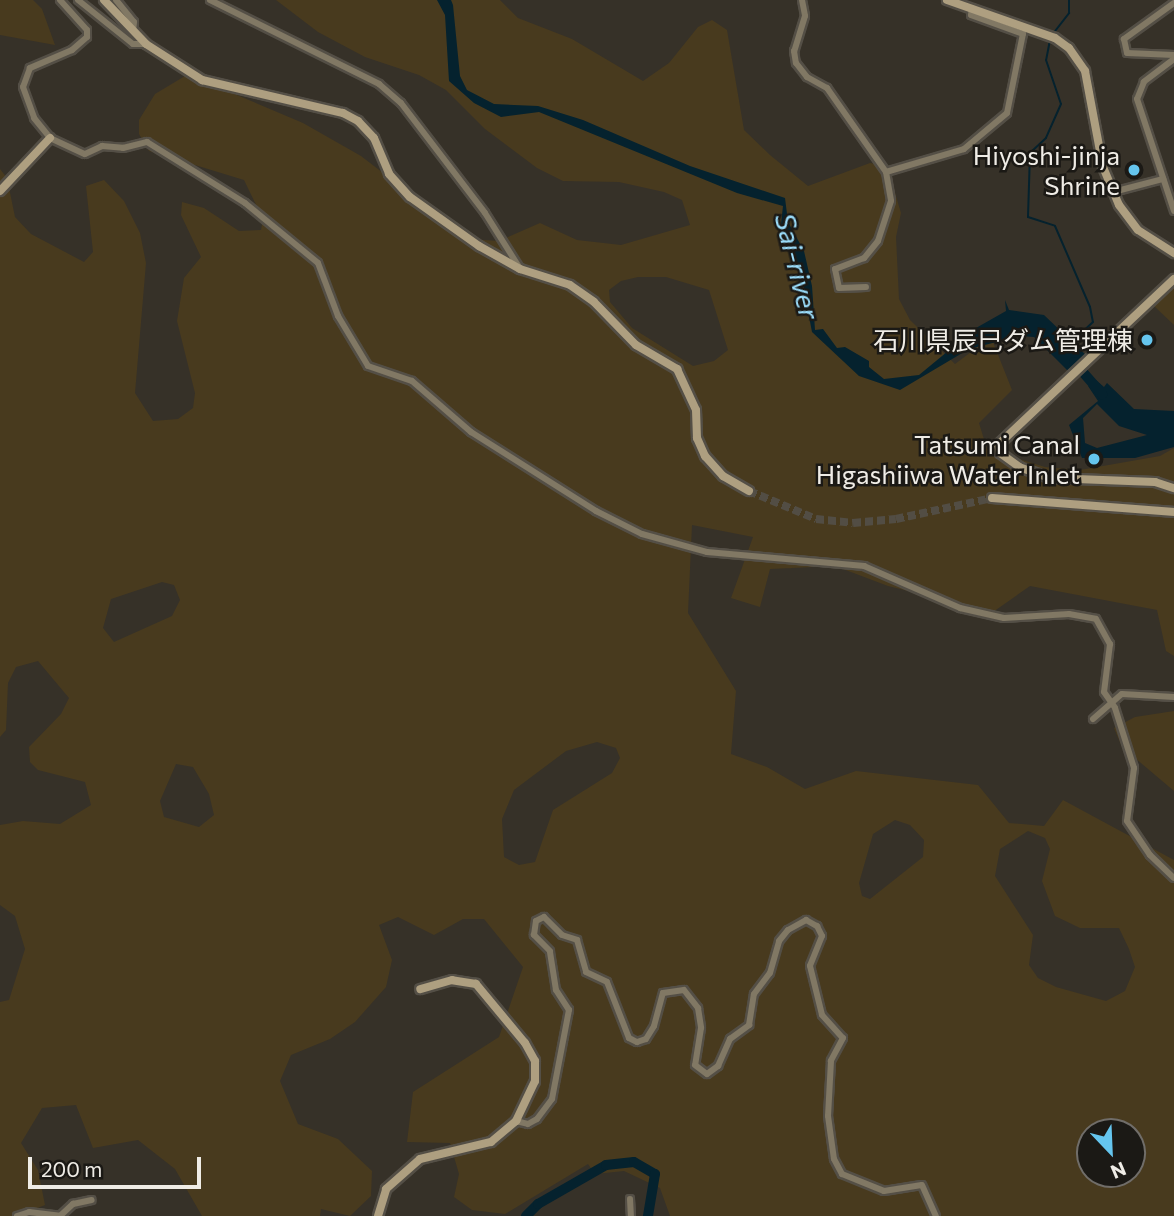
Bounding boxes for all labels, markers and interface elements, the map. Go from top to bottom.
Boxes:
place label: Hiyoshi-jinja Shrine [973,139,1120,200]
marker: Hiyoshi-jinja Shrine [1126,162,1142,178]
water label: Sai-river [769,209,827,323]
place label: 石川県辰巳ダム管理棟 [873,324,1133,356]
marker: 石川県辰巳ダム管理棟 [1139,332,1155,348]
place label: Tatsumi Canal Higashiiwa Water Inlet [816,428,1080,490]
marker: Tatsumi Canal Higashiiwa Water Inlet [1086,451,1102,467]
north arrow [1076,1118,1146,1188]
scale bar [32,1142,205,1186]
text: 200 m [41,1156,102,1181]
text: N [1108,1158,1130,1184]

